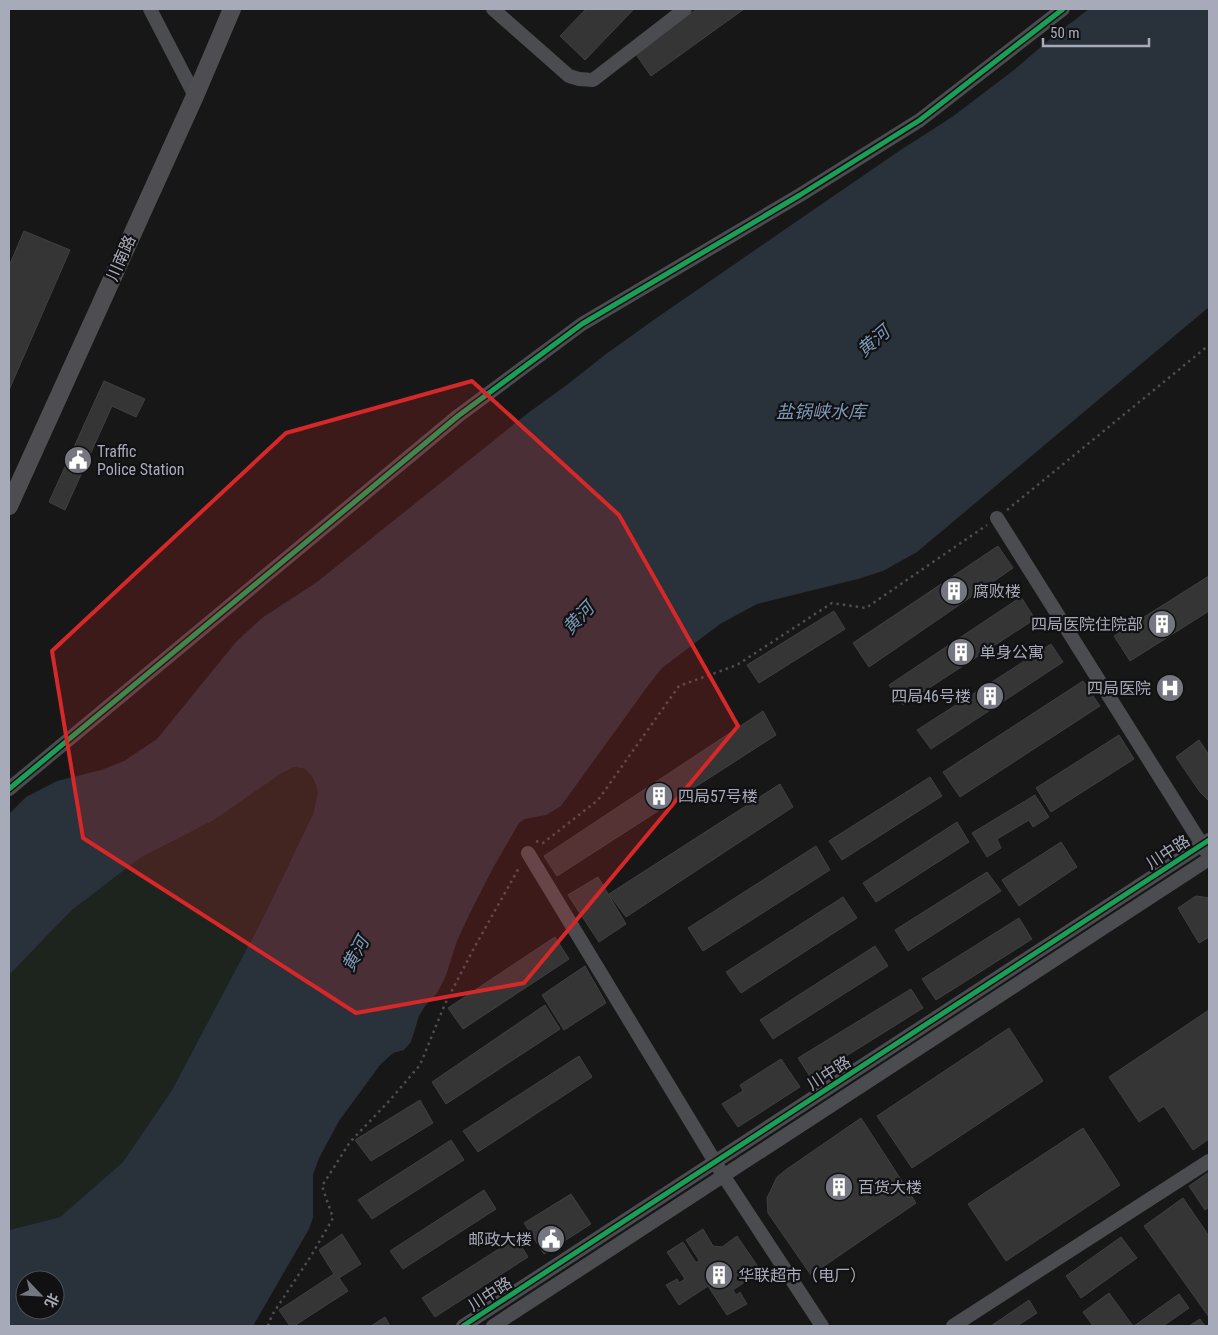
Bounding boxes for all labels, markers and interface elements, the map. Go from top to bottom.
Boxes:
scale bar [1043,15,1149,47]
text: 50 m [1050,24,1080,42]
street label: 川南路 [103,232,139,284]
water label: 黄河 [853,319,896,361]
water label: 盐锅峡水库 [776,401,869,422]
place label: Traffic Police Station [97,442,185,479]
public building icon: Traffic Police Station [63,445,93,475]
building icon: 腐败楼 [939,576,969,606]
place label: 腐败楼 [973,582,1021,601]
water label: 黄河 [558,595,600,638]
building icon: 四局医院住院部 [1147,609,1177,639]
place label: 四局医院住院部 [1031,615,1143,634]
building icon: 单身公寓 [946,637,976,667]
place label: 单身公寓 [980,643,1044,662]
hospital icon: 四局医院 [1155,673,1185,703]
place label: 四局医院 [1087,679,1151,698]
building icon: 四局46号楼 [975,681,1005,711]
place label: 四局46号楼 [891,687,971,706]
building icon: 四局57号楼 [644,781,674,811]
place label: 四局57号楼 [678,787,758,806]
street label: 川中路 [1143,831,1193,873]
water label: 黄河 [337,931,374,975]
street label: 川中路 [804,1052,854,1094]
building icon: 百货大楼 [824,1172,854,1202]
place label: 百货大楼 [858,1178,922,1197]
public building icon: 邮政大楼 [536,1224,566,1254]
place label: 邮政大楼 [468,1230,532,1249]
building icon: 华联超市（电厂） [704,1260,734,1290]
place label: 华联超市（电厂） [738,1266,866,1285]
north arrow [15,1270,65,1320]
street label: 川中路 [465,1273,515,1315]
text: 北 [42,1291,62,1310]

